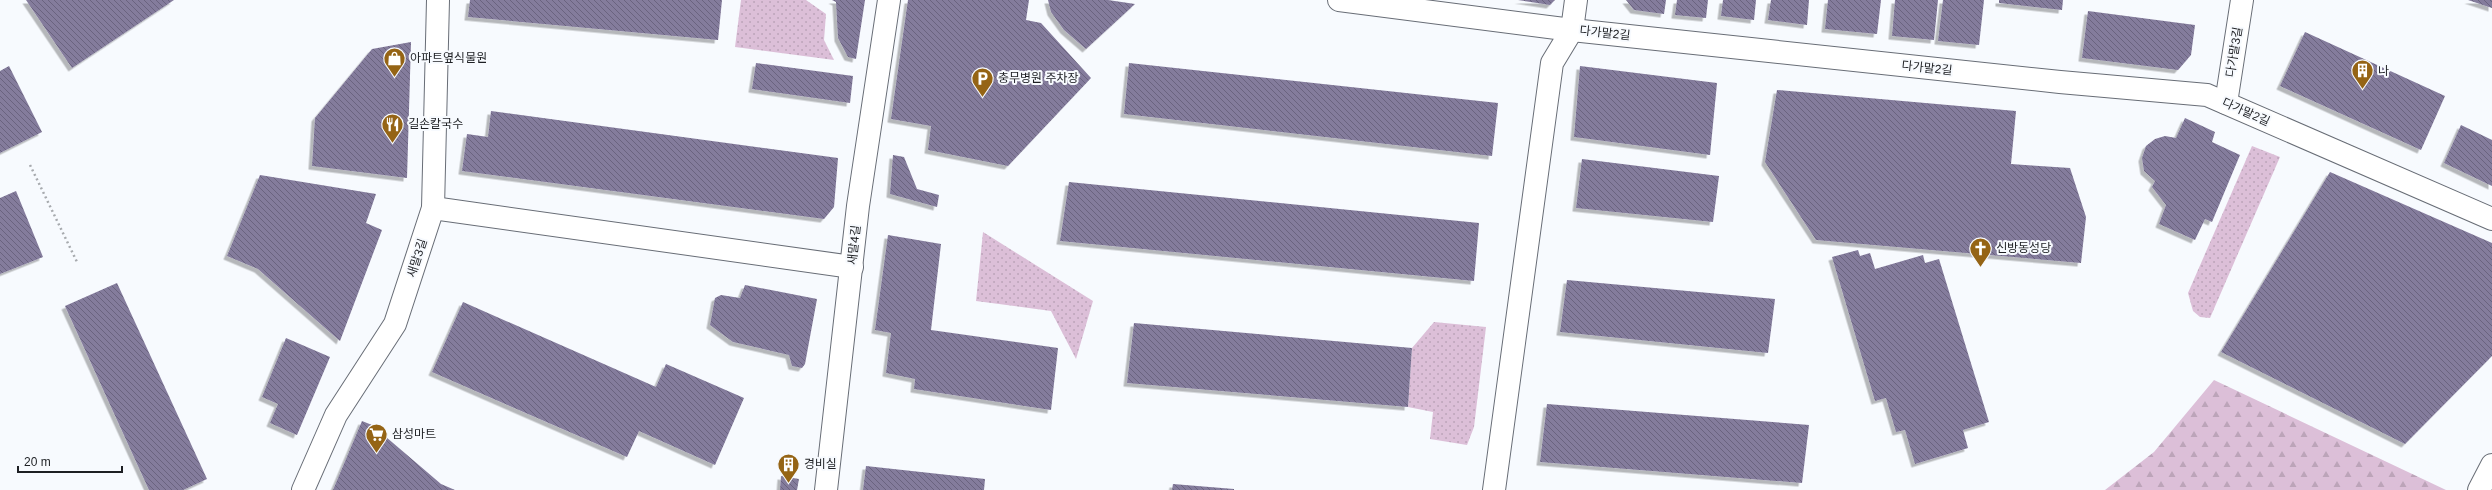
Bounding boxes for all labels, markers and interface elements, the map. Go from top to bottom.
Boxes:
street label: 다가말2길 [1579,23,1631,43]
street label: 다가말3길 [2223,26,2245,78]
shop icon: 아파트옆식물원 [382,45,408,78]
place label: 아파트옆식물원 [410,51,487,65]
street label: 다가말2길 [1901,58,1953,78]
building icon: 나 [2350,58,2376,91]
place label: 나 [2378,64,2389,78]
parking icon: 충무병원 주차장 [970,65,996,98]
place label: 충무병원 주차장 [998,71,1079,85]
street label: 다가말2길 [2220,95,2272,129]
restaurant icon: 길손칼국수 [379,111,405,144]
place label: 길손칼국수 [408,117,463,131]
street label: 새말4길 [845,224,863,266]
church icon: 신방동성당 [1967,235,1993,268]
street label: 새말3길 [404,237,430,279]
place label: 신방동성당 [1996,241,2051,255]
supermarket icon: 삼성마트 [364,421,390,454]
place label: 삼성마트 [392,427,436,441]
scale bar [18,448,122,474]
building icon: 경비실 [776,451,802,484]
text: 20 m [24,455,51,469]
place label: 경비실 [804,457,837,471]

